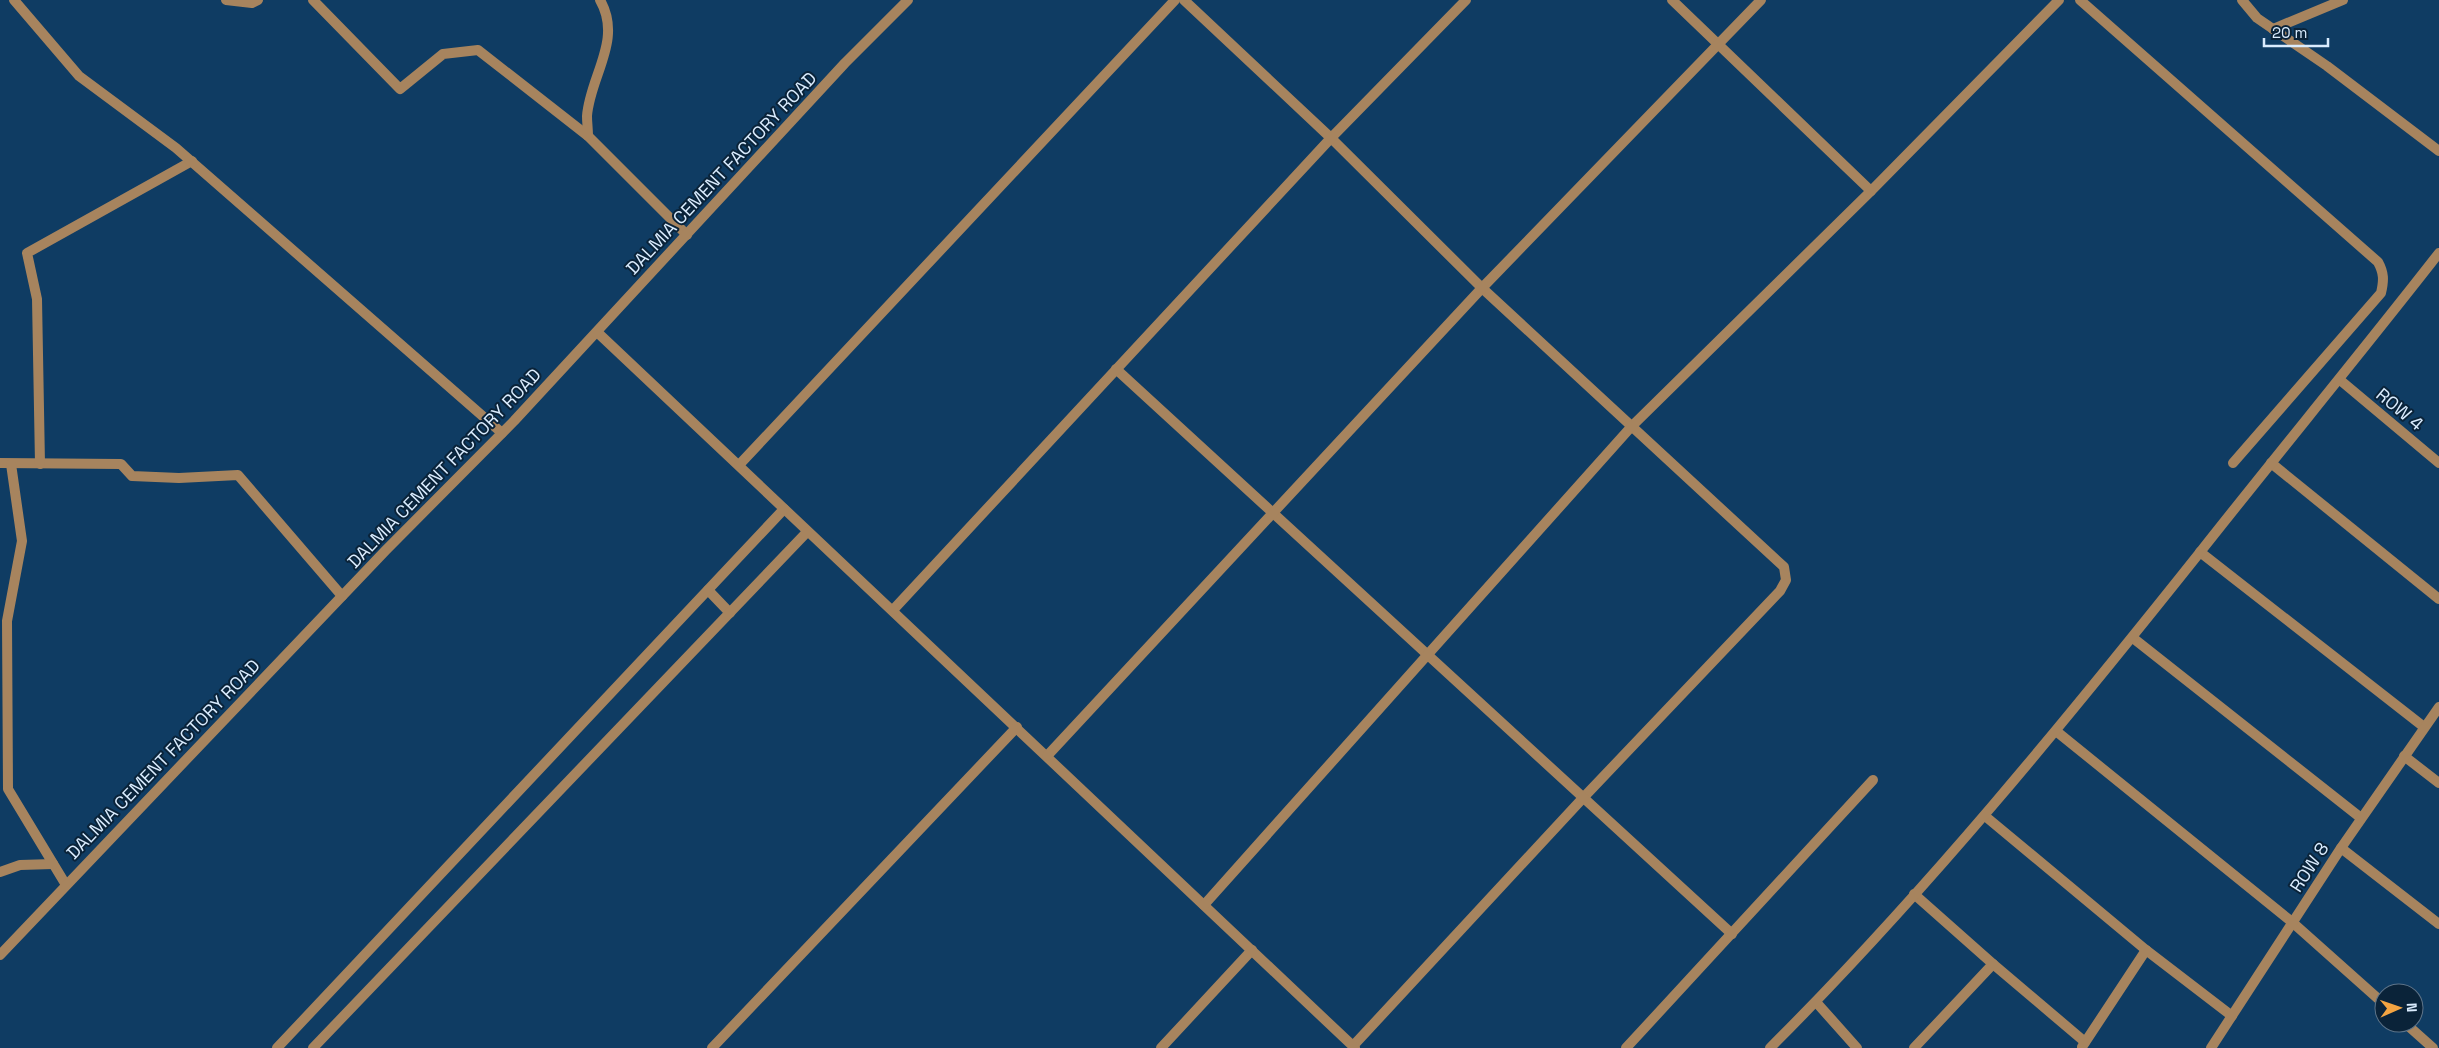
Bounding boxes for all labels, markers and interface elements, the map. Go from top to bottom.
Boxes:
scale bar [2264,15,2328,47]
text: 20 m [2272,23,2307,42]
street label: DALMIA CEMENT FACTORY ROAD [621,67,821,279]
street label: DALMIA CEMENT FACTORY ROAD [342,363,546,573]
street label: ROW 4 [2372,383,2428,435]
street label: DALMIA CEMENT FACTORY ROAD [61,654,265,864]
street label: ROW 8 [2284,838,2334,896]
north arrow [2374,983,2424,1033]
text: N [2403,1003,2421,1013]

